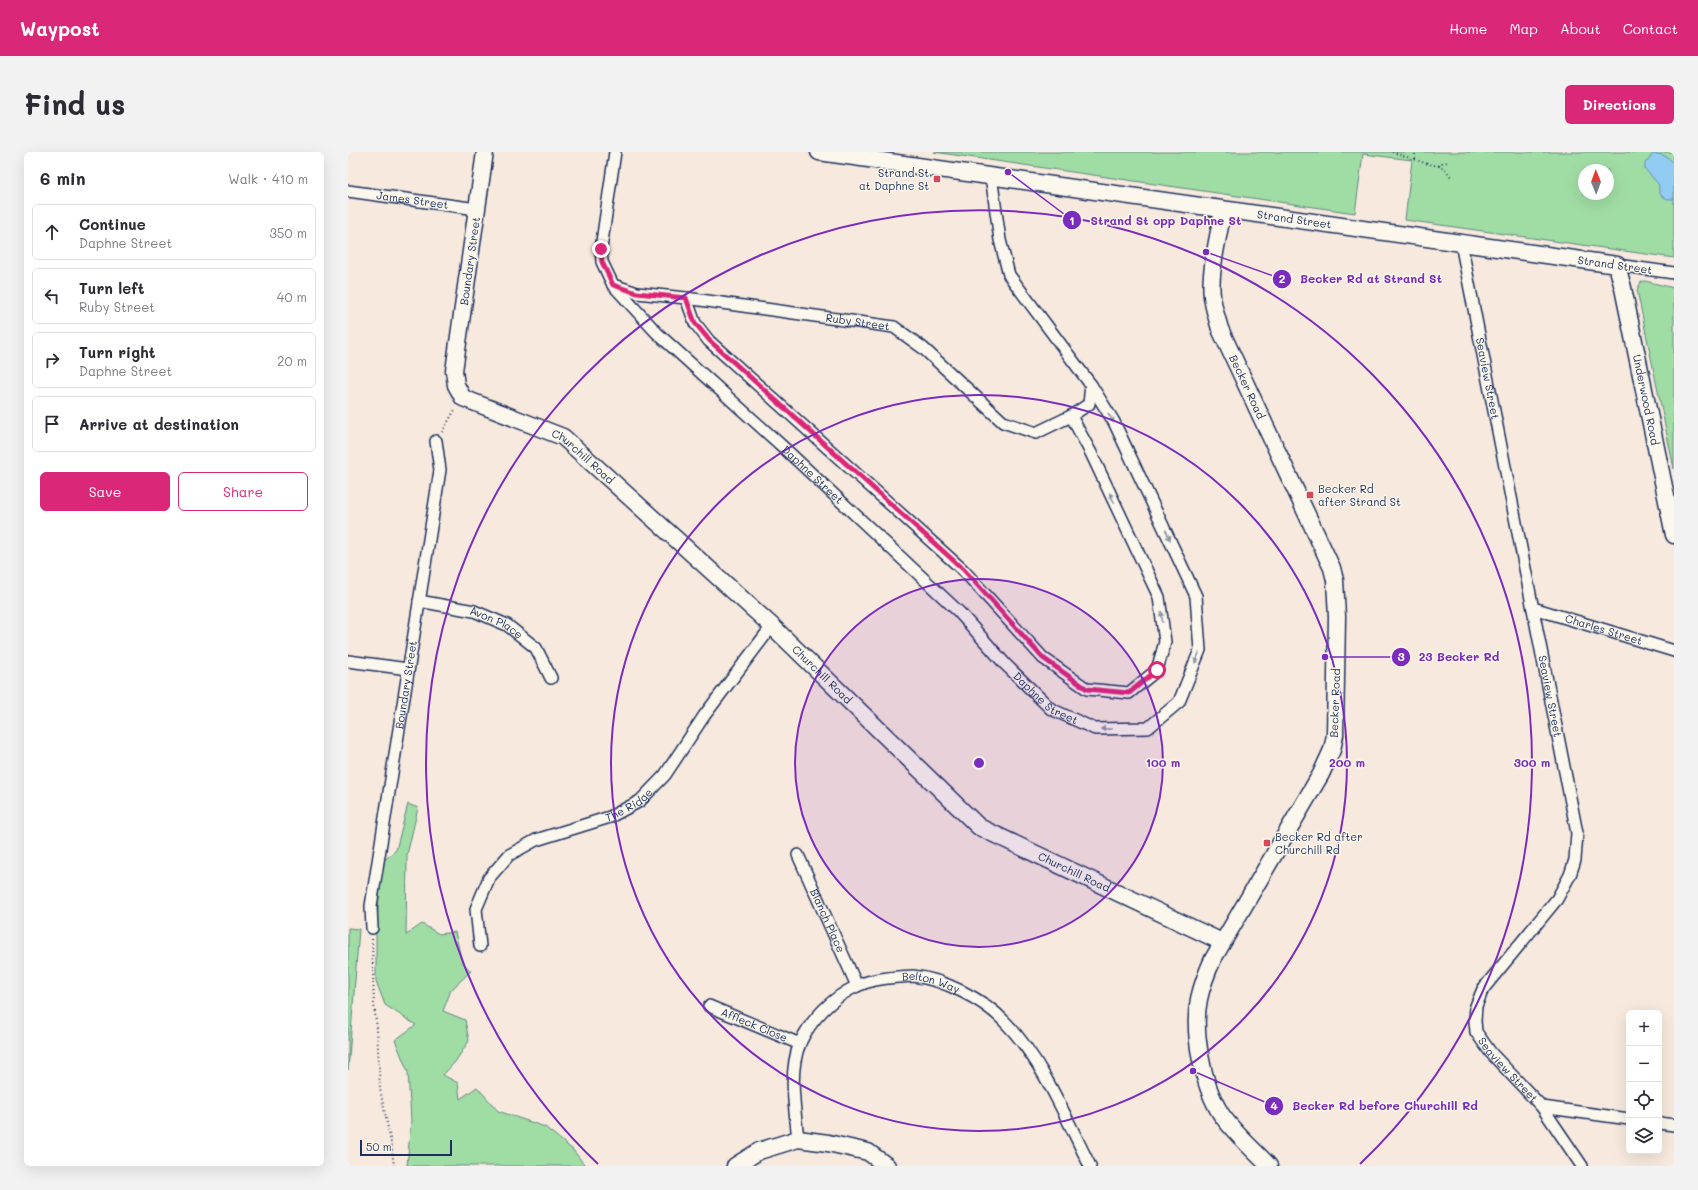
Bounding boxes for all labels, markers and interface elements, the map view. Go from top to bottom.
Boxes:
text: Waypost [20,16,100,41]
text: Home [1449,19,1487,38]
text: Map [1509,19,1538,38]
text: About [1560,19,1601,38]
text: Contact [1623,19,1678,38]
button: Directions [1565,85,1674,124]
text: Find us [24,86,125,122]
north arrow [1578,164,1614,200]
place label: Strand St at Daphne St [859,165,929,193]
text: 6 min [40,167,85,189]
text: Walk · 410 m [228,170,308,187]
marker: Strand St at Daphne St [932,174,942,184]
street label: James Street [376,187,450,212]
street label: Strand Street [1256,206,1333,232]
callout: Strand St opp Daphne St [1062,208,1249,232]
text: 1 [1069,212,1075,228]
text: Strand St opp Daphne St [1091,212,1241,228]
text: Continue [79,214,146,234]
street label: Boundary Street [456,216,483,306]
icon: ahead [41,221,63,243]
text: 350 m [269,224,307,241]
text: Daphne Street [79,234,172,251]
route end [592,240,610,258]
street label: Strand Street [1577,252,1653,277]
callout: Becker Rd at Strand St [1272,267,1450,291]
text: 2 [1279,270,1286,286]
text: Becker Rd at Strand St [1300,270,1442,286]
text: Turn left [79,278,144,298]
icon: left [41,285,63,307]
text: 40 m [277,288,307,305]
text: Ruby Street [79,298,155,315]
street label: Ruby Street [825,310,891,333]
street label: Seaview Street [1473,336,1504,421]
text: Turn right [79,342,156,362]
icon: right [41,349,63,371]
text: 20 m [277,352,307,369]
street label: Becker Road [1226,352,1269,421]
street label: Underwood Road [1630,353,1663,447]
text: Daphne Street [79,362,172,379]
one-way arrow [1108,412,1115,424]
icon: arrive [41,413,63,435]
text: Arrive at destination [79,414,239,434]
street label: Churchill Road [550,425,618,487]
street label: Daphne Street [779,442,847,507]
button: Save [40,472,170,511]
button: Share [178,472,308,511]
place label: Becker Rd after Strand St [1318,481,1401,509]
marker: Becker Rd after Strand St [1305,490,1315,500]
one-way arrow [1109,492,1115,504]
one-way arrow [1165,530,1171,541]
street label: Avon Place [469,602,526,642]
street label: Charles Street [1563,610,1645,648]
one-way arrow [1158,611,1165,623]
street label: Boundary Street [391,639,420,730]
street label: Churchill Road [789,642,856,707]
callout: 23 Becker Rd [1391,645,1507,669]
text: 3 [1397,648,1405,664]
text: 23 Becker Rd [1419,648,1500,664]
one-way arrow [1194,653,1200,664]
street label: Seaview Street [1535,654,1566,739]
route start [1148,661,1166,679]
street label: Daphne Street [1010,668,1081,727]
street label: Becker Road [1326,668,1343,738]
one-way arrow [1099,726,1112,732]
text: 100 m [1146,754,1180,770]
text: 200 m [1329,754,1365,770]
text: 300 m [1514,754,1550,770]
centre of rings [972,756,986,770]
street label: The Ridge [603,785,656,825]
place label: Becker Rd after Churchill Rd [1275,829,1363,857]
marker: Becker Rd after Churchill Rd [1262,838,1272,848]
street label: Churchill Road [1036,848,1113,895]
street label: Blanch Place [807,886,849,955]
street label: Belton Way [901,968,963,996]
street label: Affleck Close [719,1004,790,1045]
map controls [1626,1010,1662,1154]
button: + [1626,1010,1662,1046]
street label: Seaview Street [1475,1034,1542,1105]
button: − [1626,1046,1662,1082]
button: locate [1626,1082,1662,1118]
callout: Becker Rd before Churchill Rd [1264,1094,1486,1118]
text: 4 [1270,1097,1278,1113]
text: Becker Rd before Churchill Rd [1292,1097,1478,1113]
button: layers [1626,1118,1662,1154]
scale bar [360,1138,452,1157]
text: 50 m [366,1139,392,1154]

